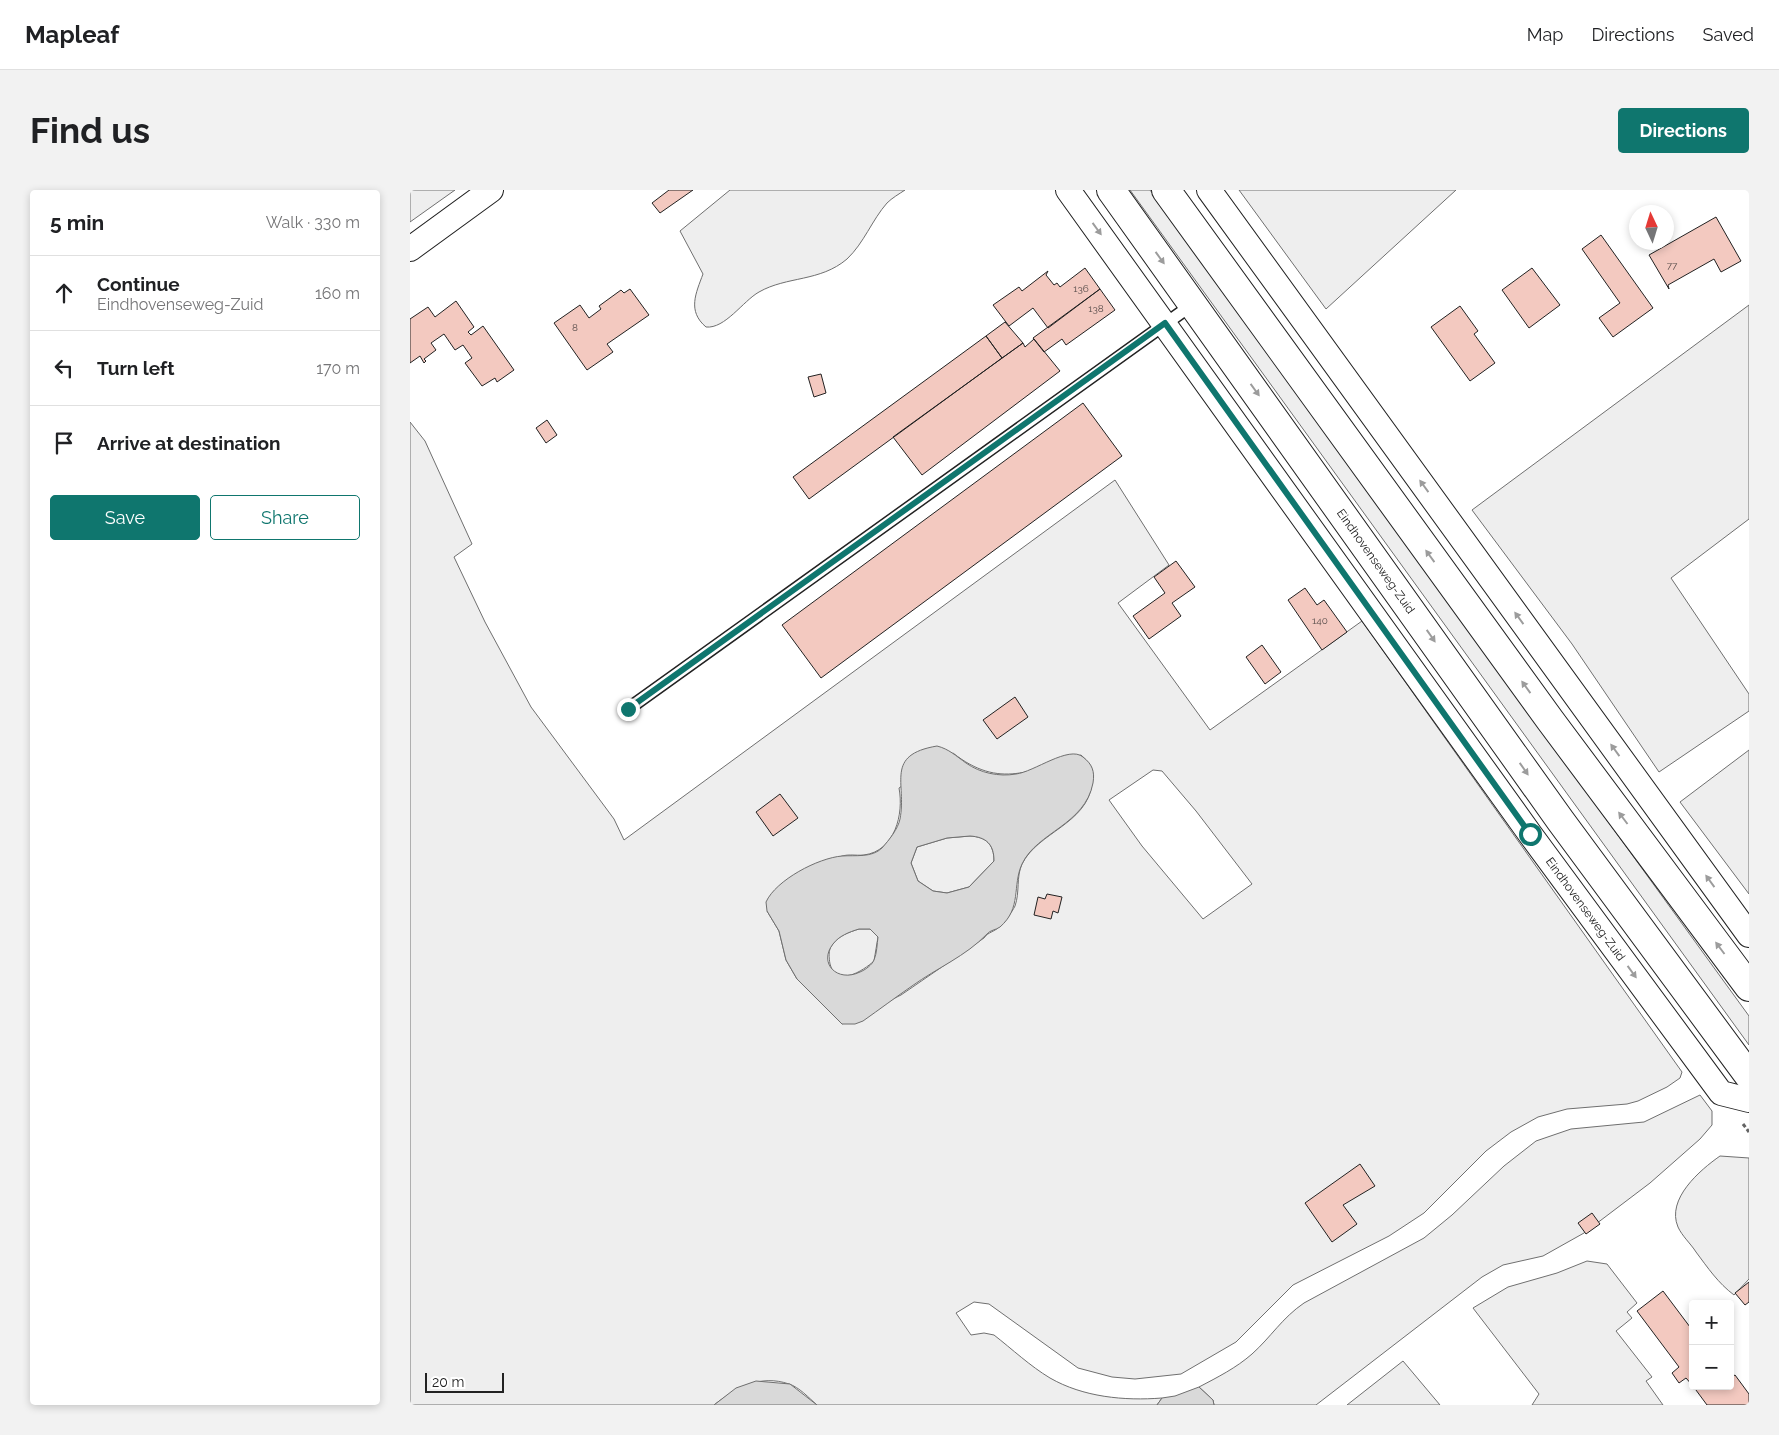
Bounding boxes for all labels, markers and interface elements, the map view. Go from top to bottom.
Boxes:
text: Mapleaf [25,20,119,49]
text: Map [1527,24,1563,45]
text: Directions [1591,24,1675,45]
text: Saved [1703,24,1754,45]
button: Directions [1618,108,1749,153]
text: Find us [30,110,150,151]
north arrow [1629,205,1674,250]
text: 5 min [50,210,104,235]
text: Walk · 330 m [266,213,360,232]
one-way arrow [1092,223,1102,236]
one-way arrow [1155,251,1165,265]
house number: 77 [1667,260,1678,271]
text: Continue [97,273,180,295]
icon: ahead [50,279,78,307]
house number: 136 [1073,283,1089,294]
text: 160 m [315,284,360,303]
text: Eindhovenseweg-Zuid [97,295,263,314]
house number: 138 [1088,303,1104,314]
house number: 8 [572,322,578,333]
icon: left [50,354,78,382]
text: Turn left [97,357,174,379]
text: 170 m [316,359,360,378]
one-way arrow [1250,383,1260,397]
icon: arrive [50,429,78,457]
text: Arrive at destination [97,432,281,454]
one-way arrow [1419,480,1429,493]
button: Save [50,495,200,540]
button: Share [210,495,360,540]
street label: Eindhovenseweg-Zuid [1334,506,1418,616]
one-way arrow [1425,550,1436,563]
one-way arrow [1514,611,1524,625]
house number: 140 [1312,615,1328,626]
one-way arrow [1426,629,1436,643]
one-way arrow [1521,680,1531,694]
route end [617,698,640,721]
one-way arrow [1610,743,1620,756]
one-way arrow [1519,762,1529,776]
one-way arrow [1618,811,1628,825]
route start [1519,823,1542,846]
street label: Eindhovenseweg-Zuid [1543,855,1628,964]
one-way arrow [1705,874,1715,888]
one-way arrow [1715,941,1725,955]
one-way arrow [1627,965,1637,979]
map controls [1689,1300,1734,1390]
button: + [1689,1300,1734,1345]
button: − [1689,1345,1734,1390]
scale bar [425,1370,504,1393]
text: 20 m [432,1374,464,1390]

